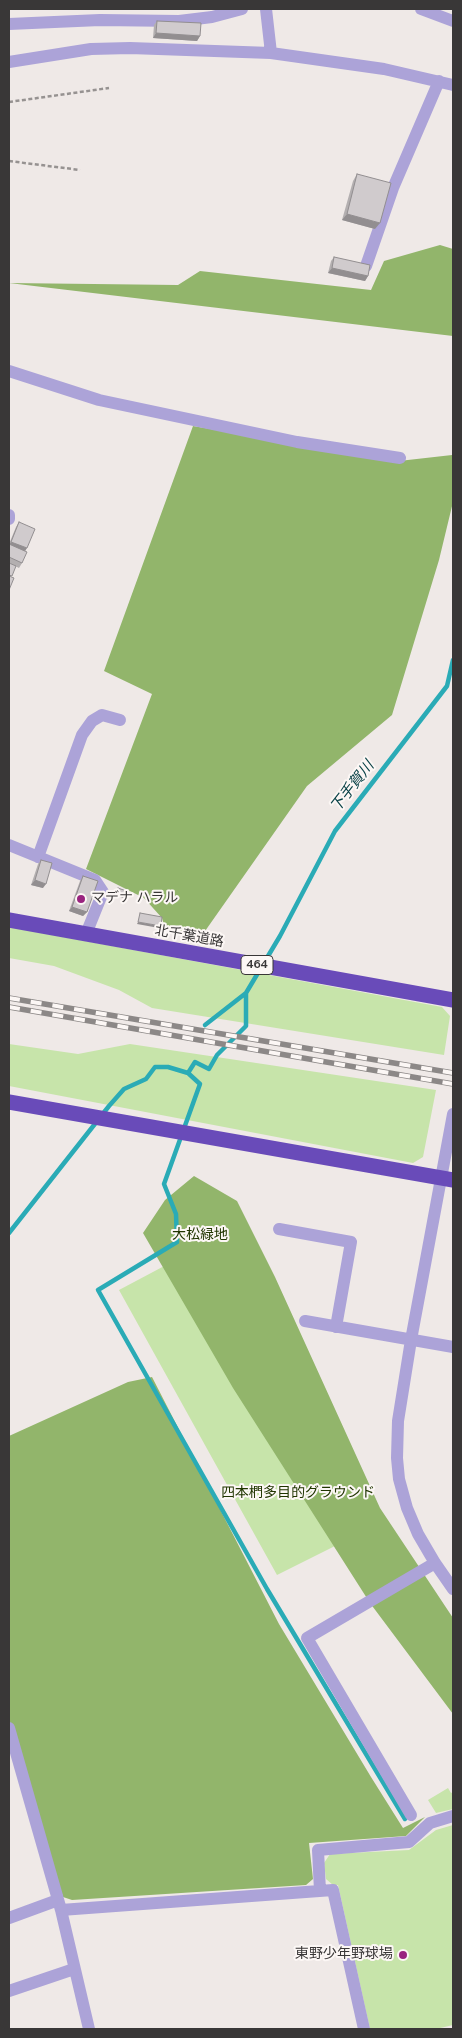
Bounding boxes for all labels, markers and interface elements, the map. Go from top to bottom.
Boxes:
water label: 下手賀川 [327,758,379,816]
place label: マデナ ハラル [91,891,179,907]
marker: マデナ ハラル [75,893,87,905]
street label: 北千葉道路 [153,923,225,951]
road number: 464 [241,956,273,974]
park label: 大松緑地 [172,1228,228,1244]
park label: 四本椚多目的グラウンド [221,1486,375,1502]
place label: 東野少年野球場 [295,1947,393,1963]
marker: 東野少年野球場 [397,1949,409,1961]

